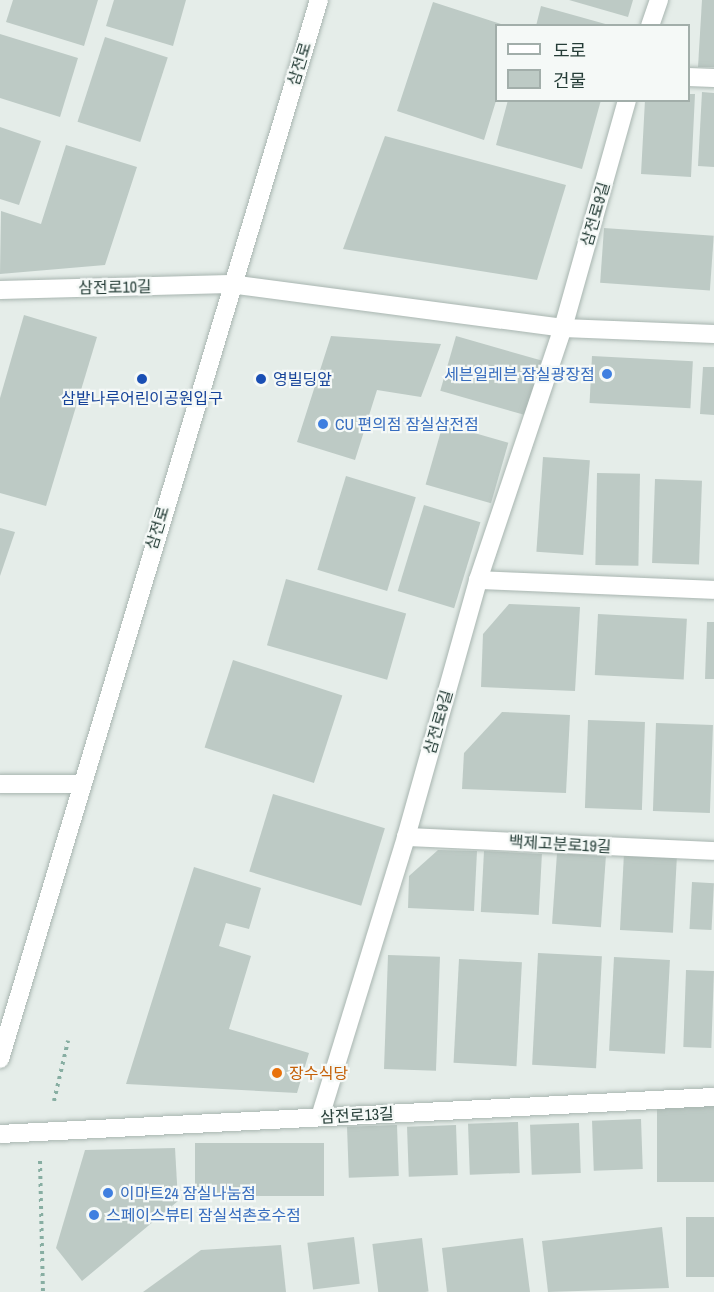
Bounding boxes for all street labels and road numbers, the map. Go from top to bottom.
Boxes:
street label: 삼전로 [283,40,315,88]
street label: 삼전로9길 [577,180,613,248]
street label: 삼전로10길 [78,277,152,297]
street label: 삼전로 [141,504,173,552]
street label: 삼전로9길 [420,688,456,756]
street label: 백제고분로19길 [508,832,612,856]
street label: 삼전로13길 [320,1103,394,1127]

